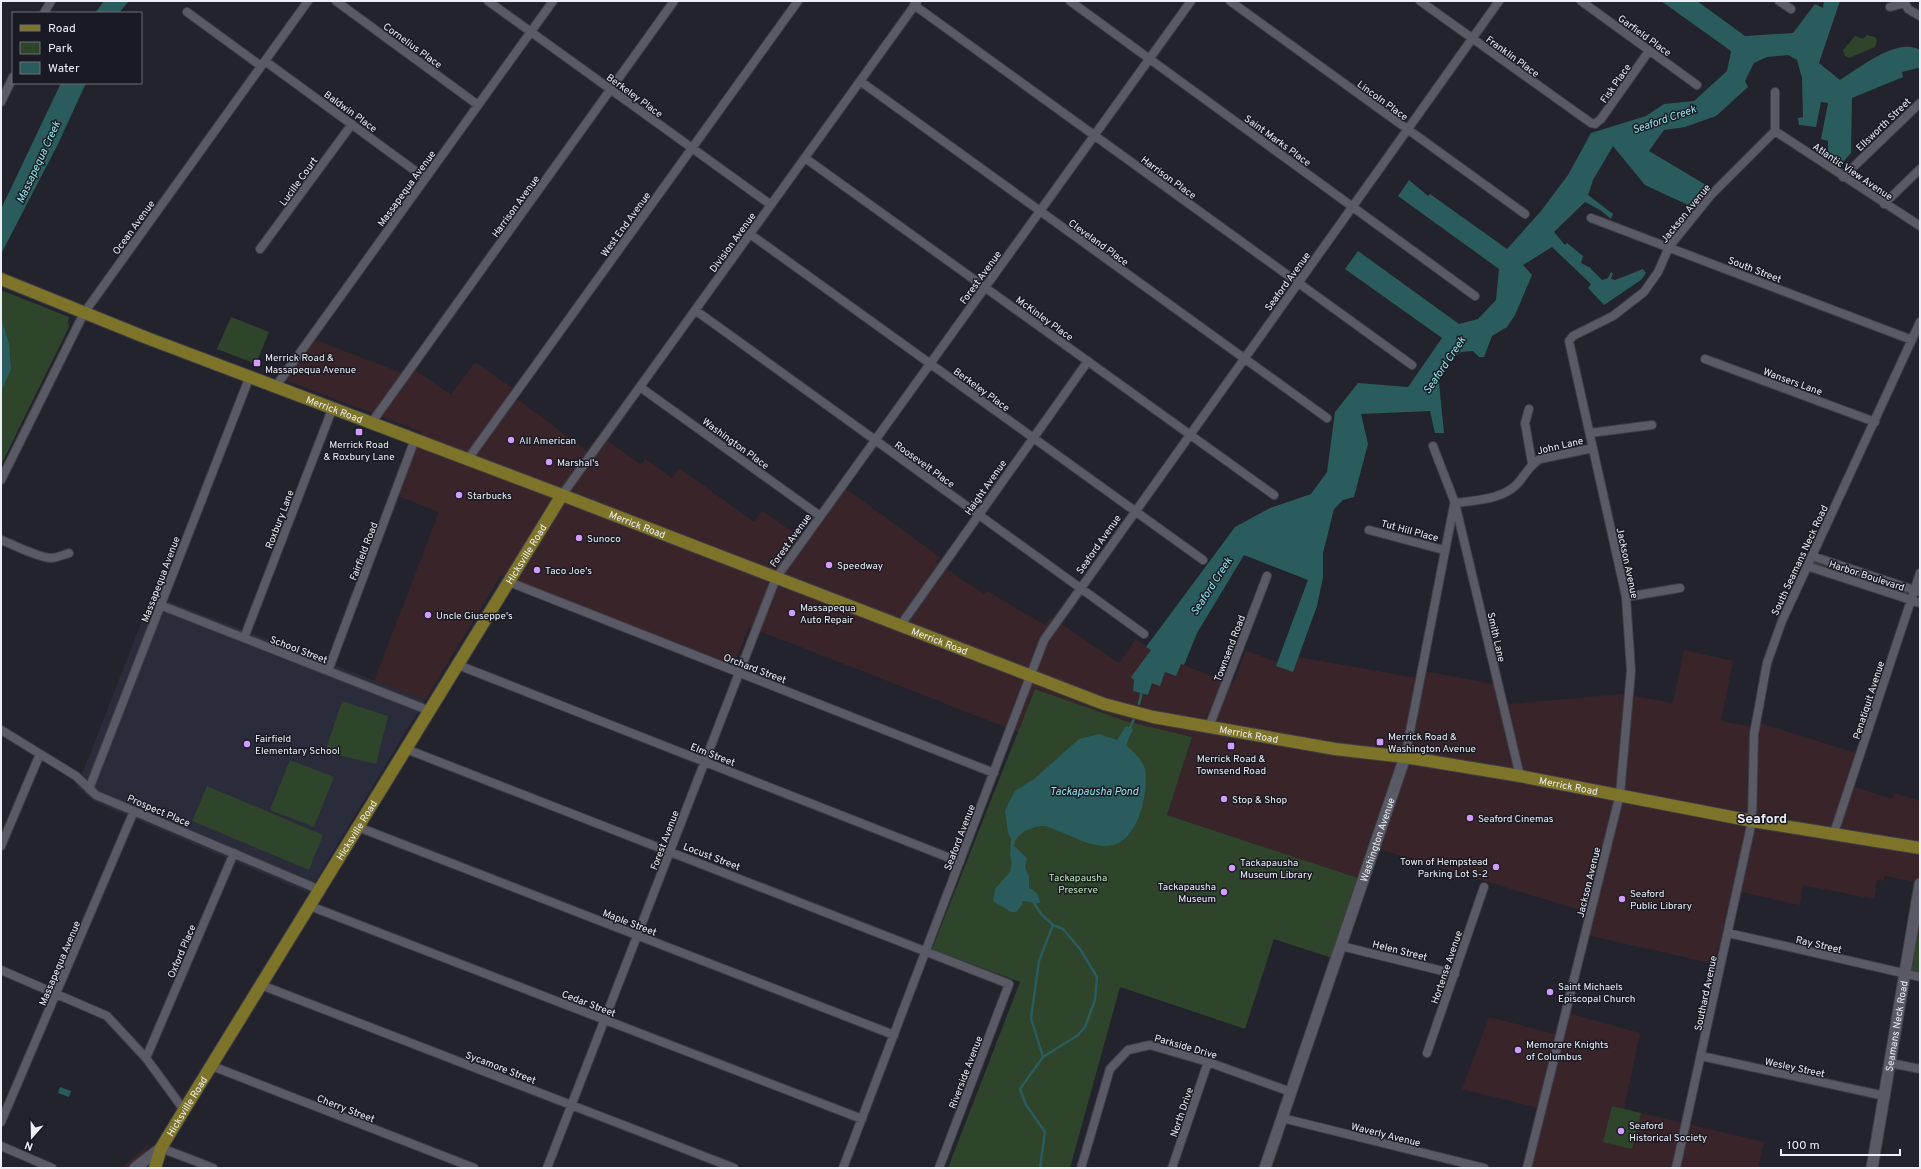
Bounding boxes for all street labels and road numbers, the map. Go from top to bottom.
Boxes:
street label: Garfield Place [1615,12,1673,60]
street label: Cornelius Place [380,20,444,72]
street label: Franklin Place [1483,33,1541,81]
street label: Fisk Place [1598,62,1635,106]
street label: Berkeley Place [603,71,665,121]
street label: Lincoln Place [1354,78,1410,124]
street label: Baldwin Place [321,89,379,136]
street label: Ellsworth Street [1854,95,1914,155]
street label: Saint Marks Place [1241,113,1313,170]
street label: Atlantic View Avenue [1810,141,1895,204]
street label: Massapequa Avenue [375,148,439,230]
street label: Harrison Place [1138,154,1198,203]
street label: Lucille Court [277,155,321,209]
street label: Harrison Avenue [489,173,543,240]
street label: Jackson Avenue [1658,182,1714,246]
street label: West End Avenue [598,190,654,260]
street label: Ocean Avenue [110,198,158,258]
street label: Division Avenue [707,210,759,275]
street label: Cleveland Place [1065,217,1131,269]
street label: Forest Avenue [957,249,1005,307]
street label: Seaford Avenue [1262,250,1314,314]
street label: South Street [1726,254,1783,287]
street label: McKinley Place [1013,294,1075,344]
street label: Berkeley Place [950,365,1012,415]
street label: Wansers Lane [1761,366,1824,399]
street label: Merrick Road [304,394,364,427]
street label: Washington Place [699,416,771,473]
street label: John Lane [1536,435,1585,458]
street label: Roosevelt Place [891,439,957,491]
street label: Haight Avenue [962,458,1010,518]
street label: Roxbury Lane [263,488,298,551]
street label: South Seamans Neck Road [1769,503,1832,618]
street label: Merrick Road [607,509,667,542]
street label: Forest Avenue [767,512,815,570]
street label: Seaford Avenue [1074,513,1125,577]
street label: Tut Hill Place [1379,518,1440,545]
street label: Fairfield Road [347,520,382,583]
street label: Hicksville Road [504,522,550,587]
street label: Jackson Avenue [1613,527,1640,600]
street label: Massapequa Avenue [139,535,184,624]
street label: Harbor Boulevard [1827,558,1906,595]
street label: Smith Lane [1484,611,1508,664]
street label: Townsend Road [1212,613,1249,684]
street label: Merrick Road [909,625,969,659]
street label: School Street [268,634,329,667]
street label: Orchard Street [721,651,788,687]
street label: Penatiquit Avenue [1851,660,1888,741]
street label: Merrick Road [1218,724,1279,747]
street label: Elm Street [688,741,737,770]
street label: Merrick Road [1538,775,1599,799]
street label: Prospect Place [125,792,192,831]
street label: Washington Avenue [1358,796,1399,884]
street label: Hicksville Road [334,798,381,863]
street label: Seaford Avenue [942,803,979,872]
street label: Forest Avenue [648,809,683,872]
street label: Locust Street [681,841,742,874]
street label: Jackson Avenue [1574,846,1604,919]
street label: Maple Street [601,907,658,940]
street label: Massapequa Avenue [37,919,84,1008]
street label: Oxford Place [165,923,200,980]
street label: Hortense Avenue [1429,929,1466,1006]
street label: Ray Street [1794,934,1843,957]
street label: Helen Street [1371,938,1429,965]
street label: Southard Avenue [1692,955,1721,1032]
street label: Seamans Neck Road [1883,980,1912,1073]
street label: Cedar Street [560,988,618,1021]
street label: Parkside Drive [1153,1032,1218,1063]
street label: Riverside Avenue [947,1034,986,1111]
street label: Sycamore Street [463,1049,538,1088]
street label: Wesley Street [1763,1056,1826,1081]
street label: Hicksville Road [165,1074,211,1139]
street label: North Drive [1168,1086,1197,1139]
street label: Cherry Street [315,1092,376,1126]
street label: Waverly Avenue [1350,1121,1422,1150]

